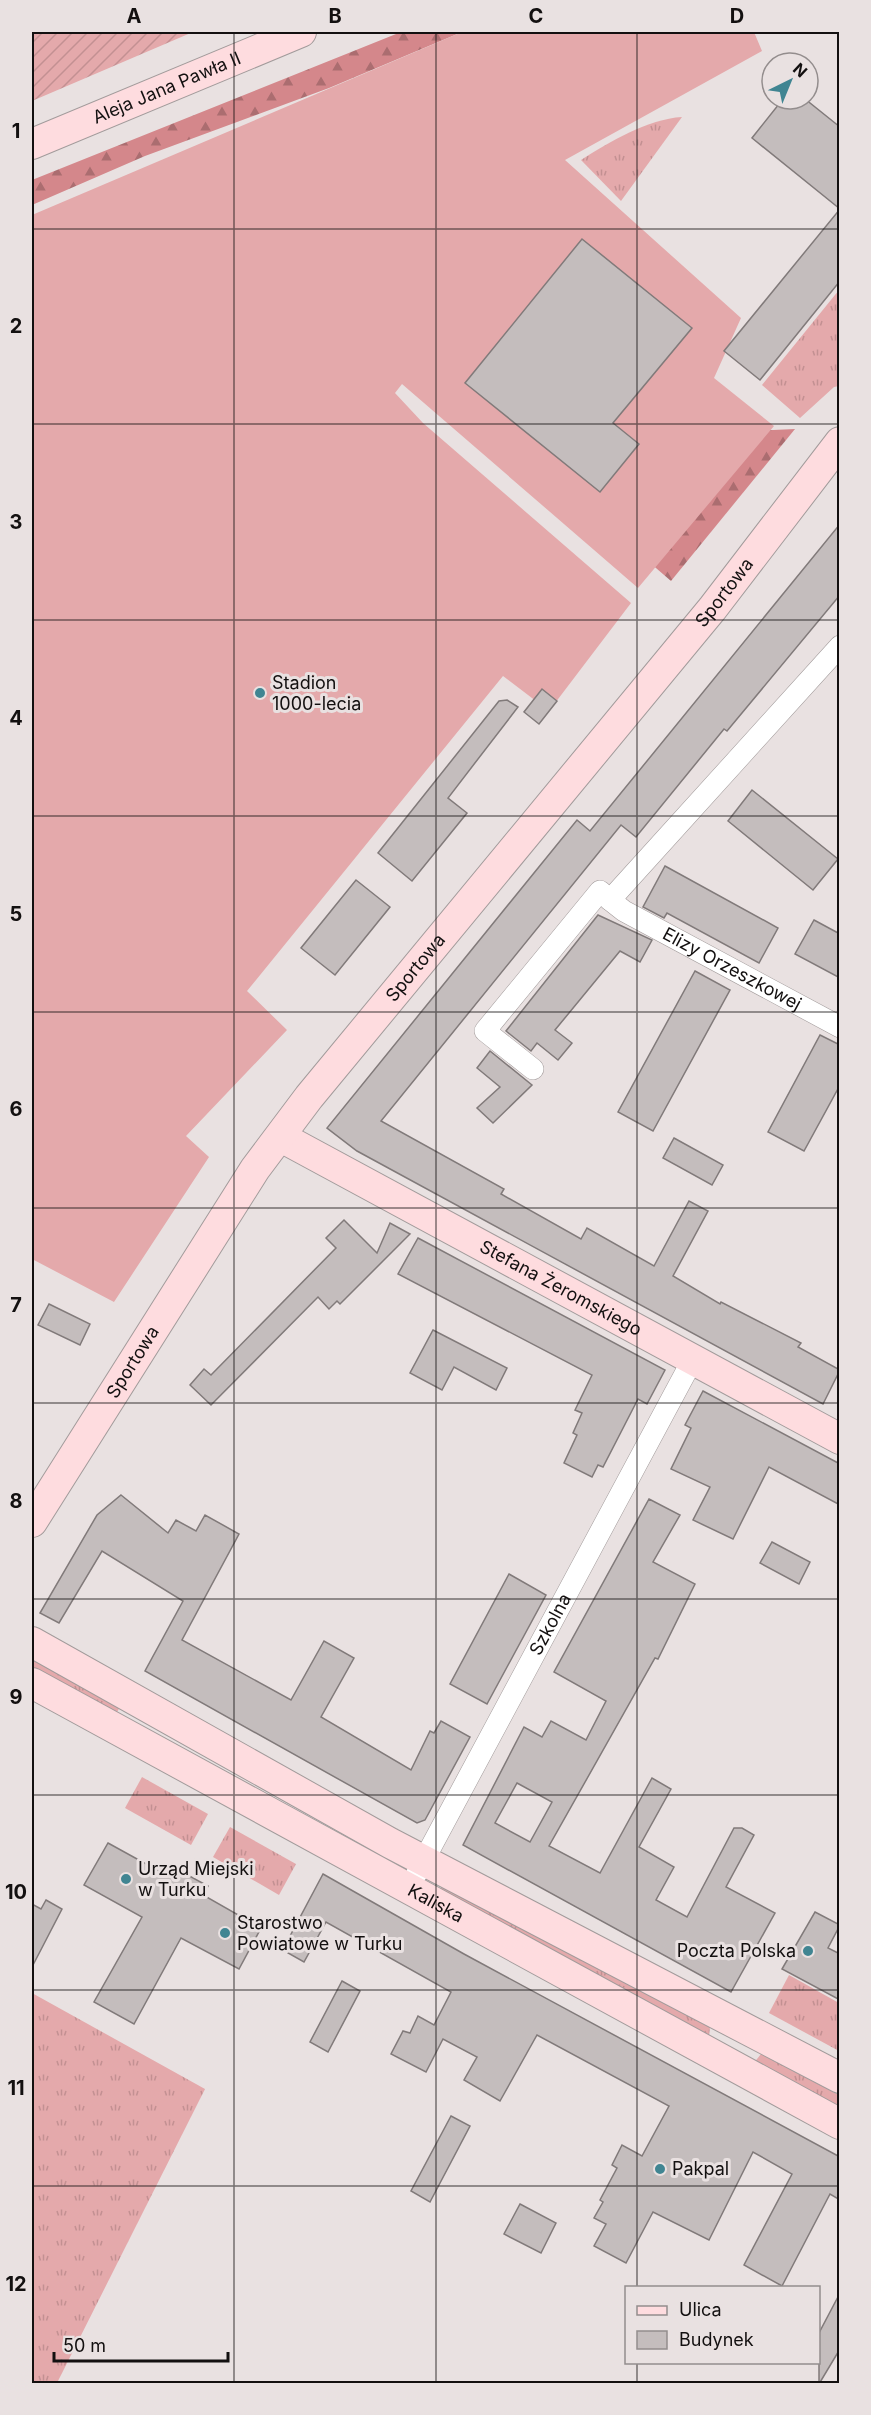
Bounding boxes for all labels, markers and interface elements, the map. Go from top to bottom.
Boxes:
text: A [127,4,142,28]
text: B [328,4,342,28]
text: C [529,4,543,28]
text: D [730,4,744,28]
street label: Aleja Jana Pawła II [89,47,244,128]
north arrow [760,51,820,111]
text: N [789,59,812,82]
text: 1 [12,119,20,143]
text: 2 [10,314,22,338]
text: 3 [10,510,22,534]
street label: Sportowa [691,554,757,631]
place label: Stadion 1000-lecia [272,672,361,714]
marker: Stadion 1000-lecia [253,686,267,700]
text: 4 [9,706,23,730]
text: 5 [10,902,22,926]
street label: Elizy Orzeszkowej [659,923,805,1014]
street label: Sportowa [381,929,449,1006]
text: 6 [10,1097,23,1121]
street label: Stefana Żeromskiego [476,1235,646,1340]
text: 7 [10,1293,22,1317]
street label: Sportowa [102,1322,163,1402]
text: 8 [9,1489,23,1513]
street label: Szkolna [525,1590,575,1659]
text: 9 [10,1685,23,1709]
place label: Urząd Miejski w Turku [138,1858,254,1900]
marker: Urząd Miejski w Turku [119,1872,133,1886]
street label: Kaliska [404,1879,468,1927]
text: 10 [5,1880,27,1904]
place label: Starostwo Powiatowe w Turku [237,1912,403,1954]
marker: Starostwo Powiatowe w Turku [218,1926,232,1940]
place label: Poczta Polska [677,1940,796,1961]
marker: Poczta Polska [801,1944,815,1958]
text: 11 [7,2076,25,2100]
place label: Pakpal [672,2158,729,2179]
marker: Pakpal [653,2162,667,2176]
text: 12 [5,2272,27,2296]
legend [625,2286,820,2364]
text: Ulica [679,2299,722,2320]
scale bar [54,2325,228,2363]
text: Budynek [679,2329,754,2350]
text: 50 m [63,2335,106,2356]

